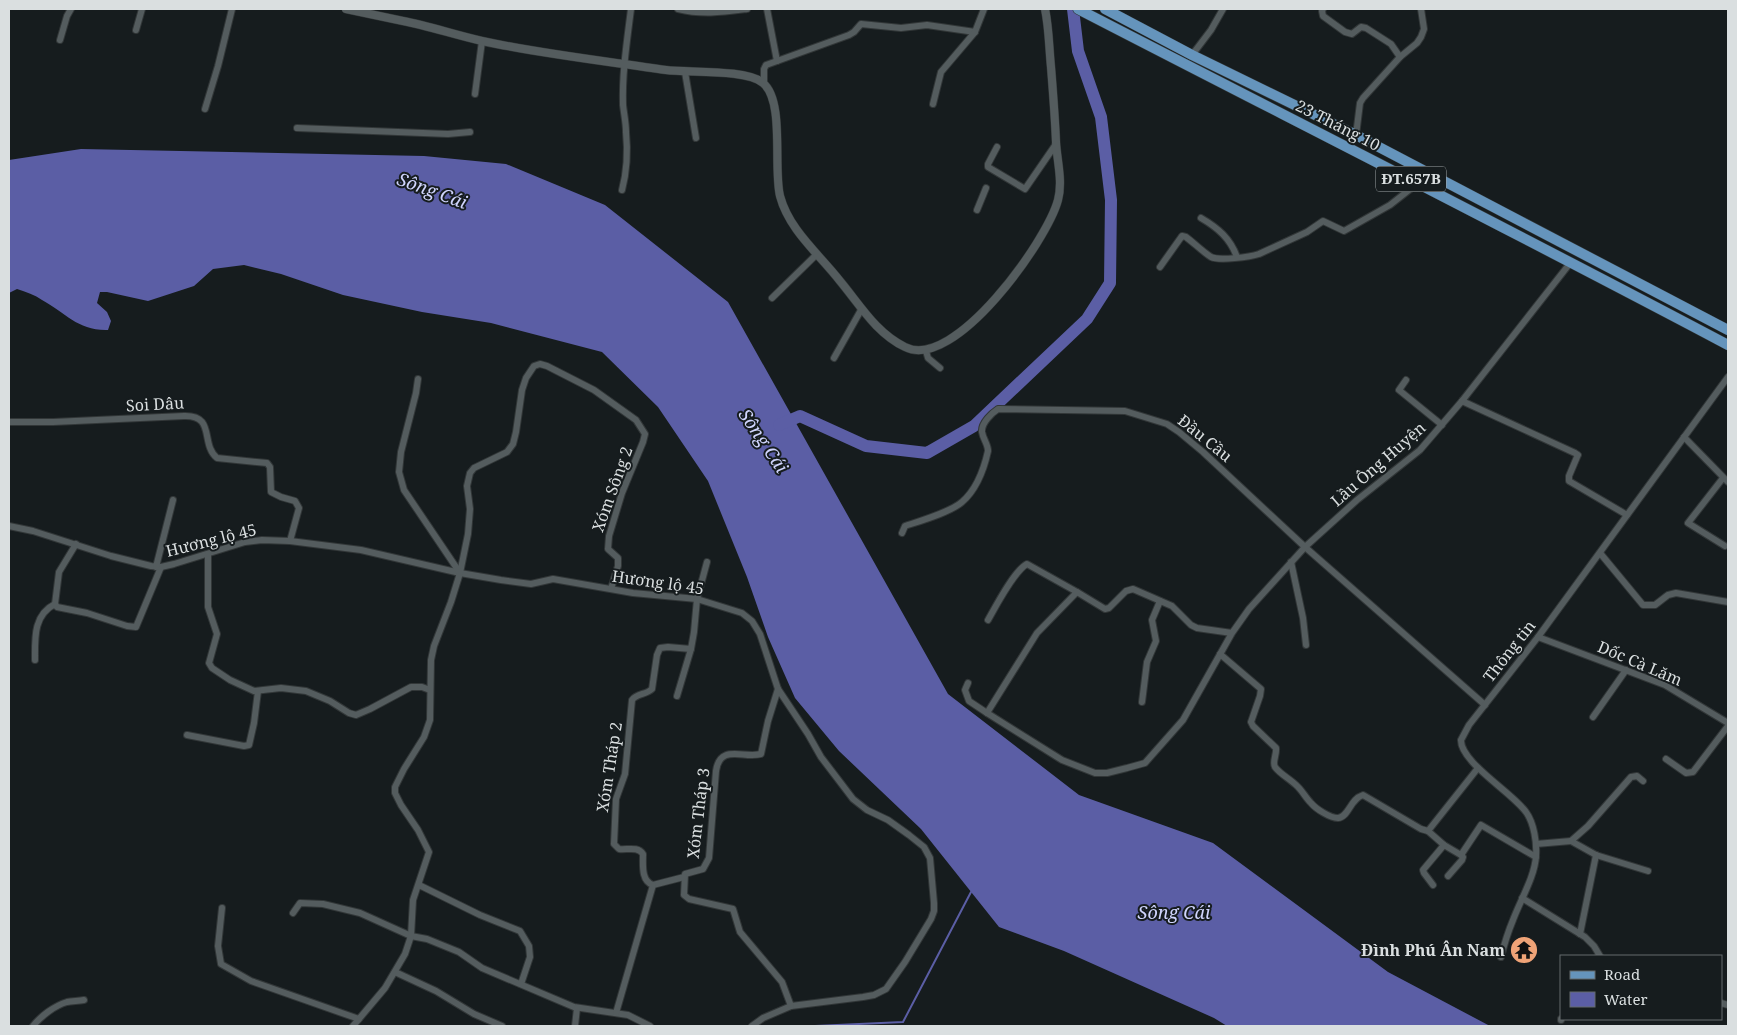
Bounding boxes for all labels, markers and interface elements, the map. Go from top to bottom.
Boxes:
street label: 23 Tháng 10 [1292,94,1384,156]
water label: Sông Cái [394,166,471,214]
road number: ĐT.657B [1376,166,1446,192]
street label: Soi Dâu [125,391,185,417]
water label: Sông Cái [734,404,794,478]
street label: Đầu Cầu [1173,409,1237,467]
street label: Lầu Ông Huyện [1326,417,1430,511]
street label: Xóm Sông 2 [586,443,638,535]
street label: Hương lộ 45 [163,518,259,562]
street label: Hương lộ 45 [610,565,706,599]
street label: Thông tin [1478,615,1540,687]
street label: Dốc Cà Lăm [1594,635,1686,691]
street label: Xóm Tháp 2 [591,720,627,814]
street label: Xóm Tháp 3 [682,766,714,859]
water label: Sông Cái [1138,900,1211,924]
temple icon: Đình Phú Ân Nam [1509,935,1539,965]
place label: Đình Phú Ân Nam [1361,939,1505,961]
legend [1560,955,1722,1020]
text: Road [1604,964,1640,984]
text: Water [1604,989,1647,1009]

